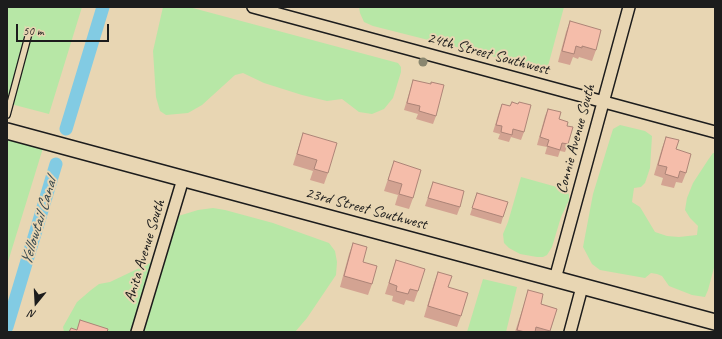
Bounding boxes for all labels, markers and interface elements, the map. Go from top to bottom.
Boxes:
scale bar [18,16,111,42]
text: 50 m [23,23,43,39]
street label: 24th Street Southwest [425,28,551,80]
street label: Connie Avenue South [552,82,600,196]
water label: Yellowtail Canal [16,176,62,268]
street label: 23rd Street Southwest [303,184,429,234]
street label: Anita Avenue South [120,197,170,305]
north arrow [16,283,56,323]
text: N [27,307,38,322]

